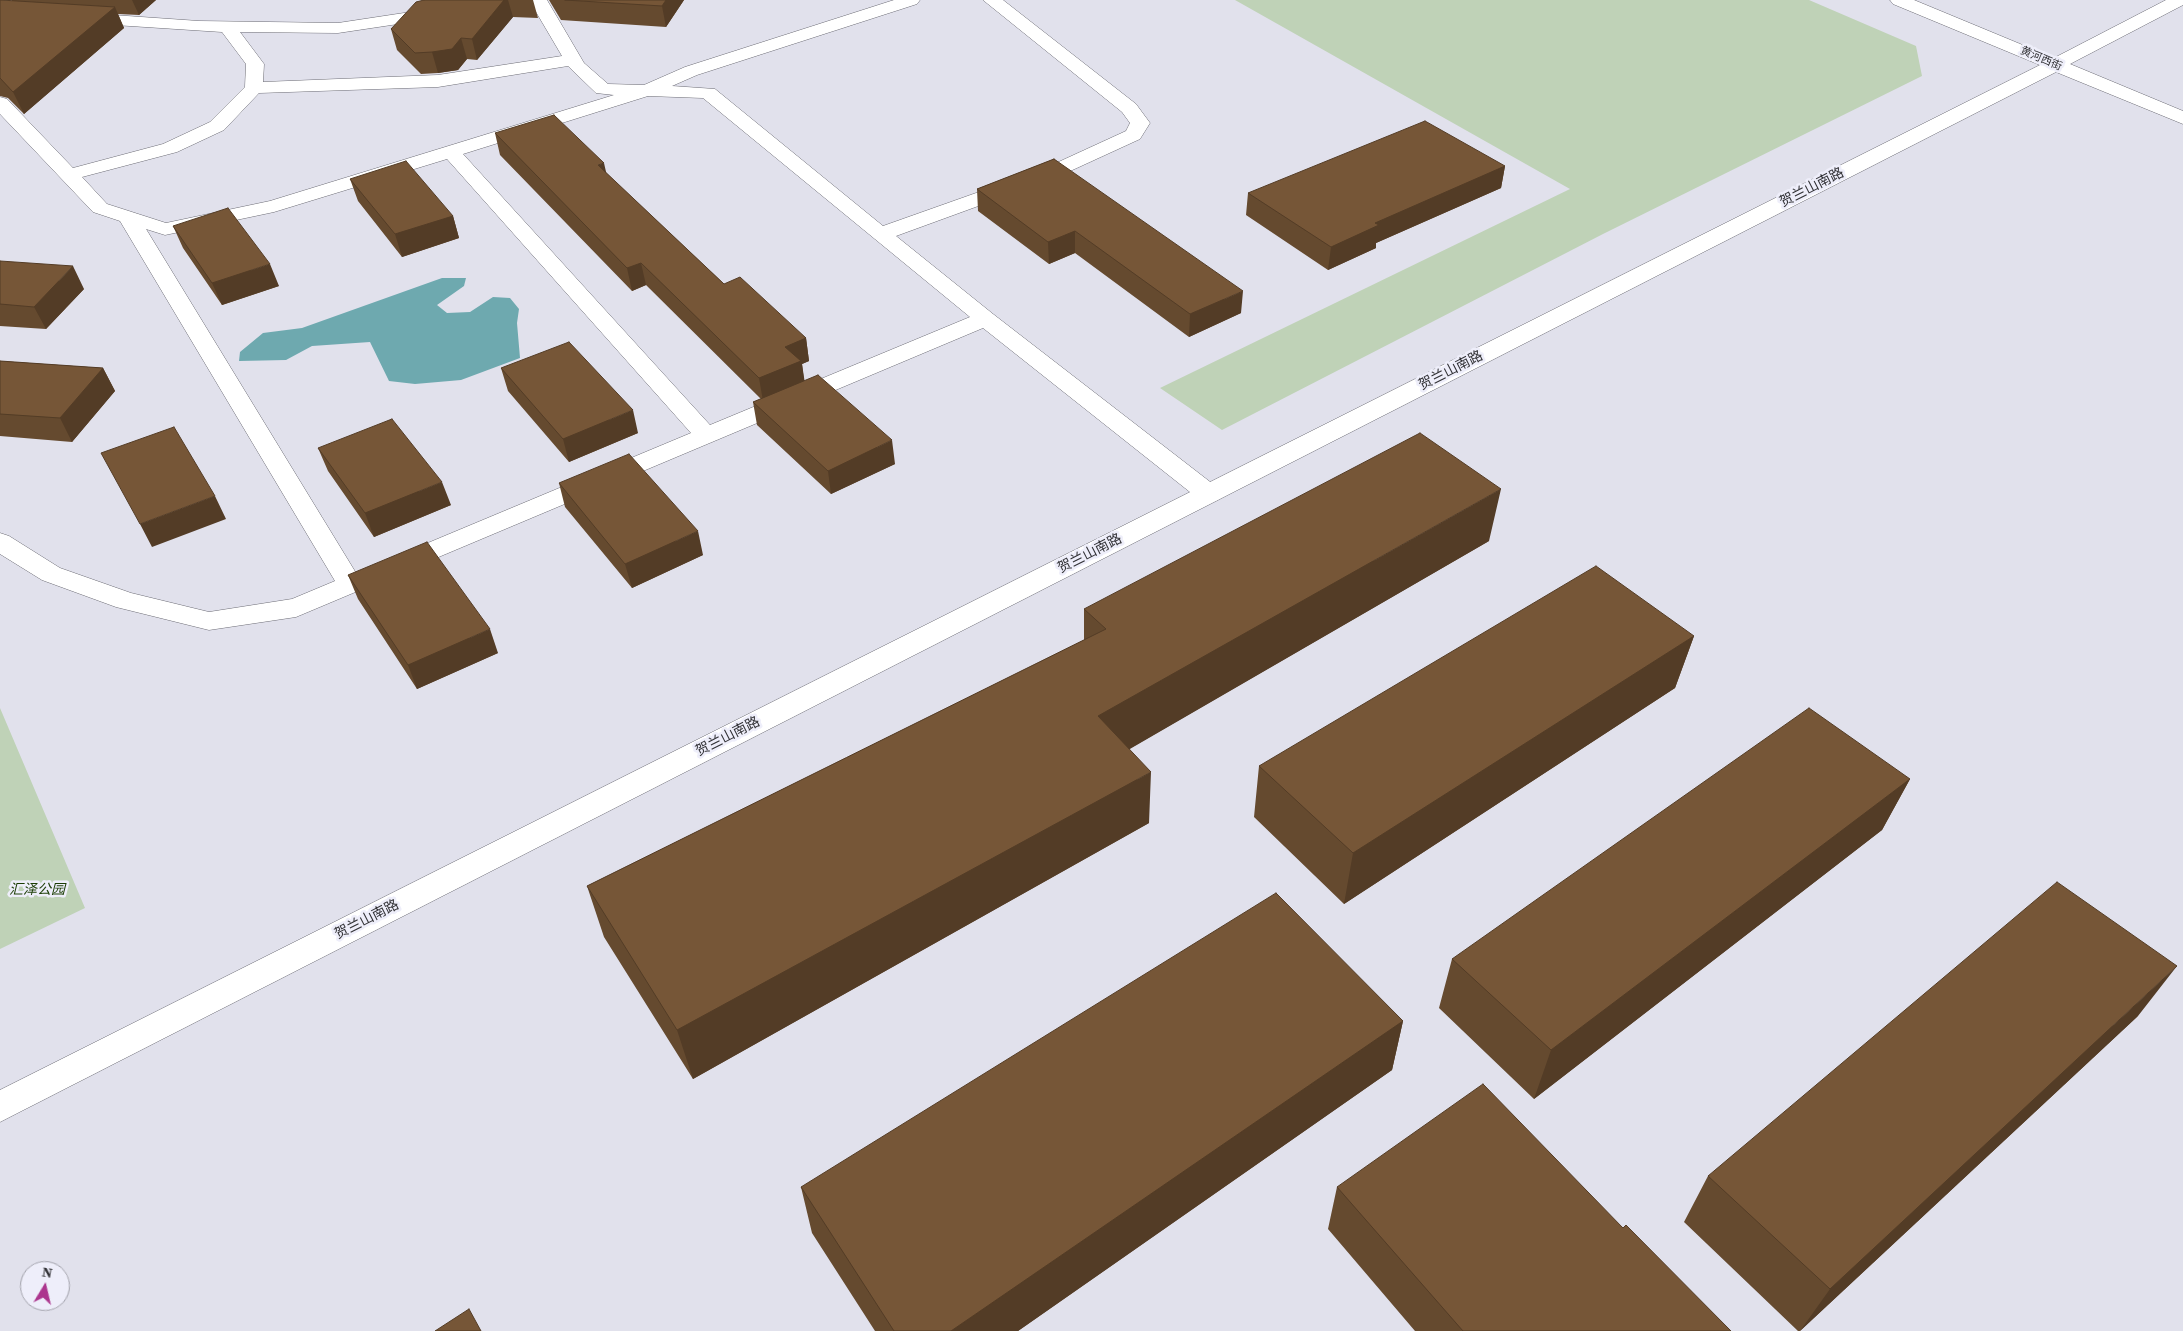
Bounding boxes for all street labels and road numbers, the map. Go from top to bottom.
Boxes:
street label: 黄河西街 [2018,44,2064,74]
street label: 贺兰山南路 [1777,165,1847,211]
street label: 贺兰山南路 [1416,348,1486,394]
street label: 贺兰山南路 [1055,531,1125,577]
street label: 贺兰山南路 [693,714,763,760]
street label: 贺兰山南路 [332,897,402,943]

